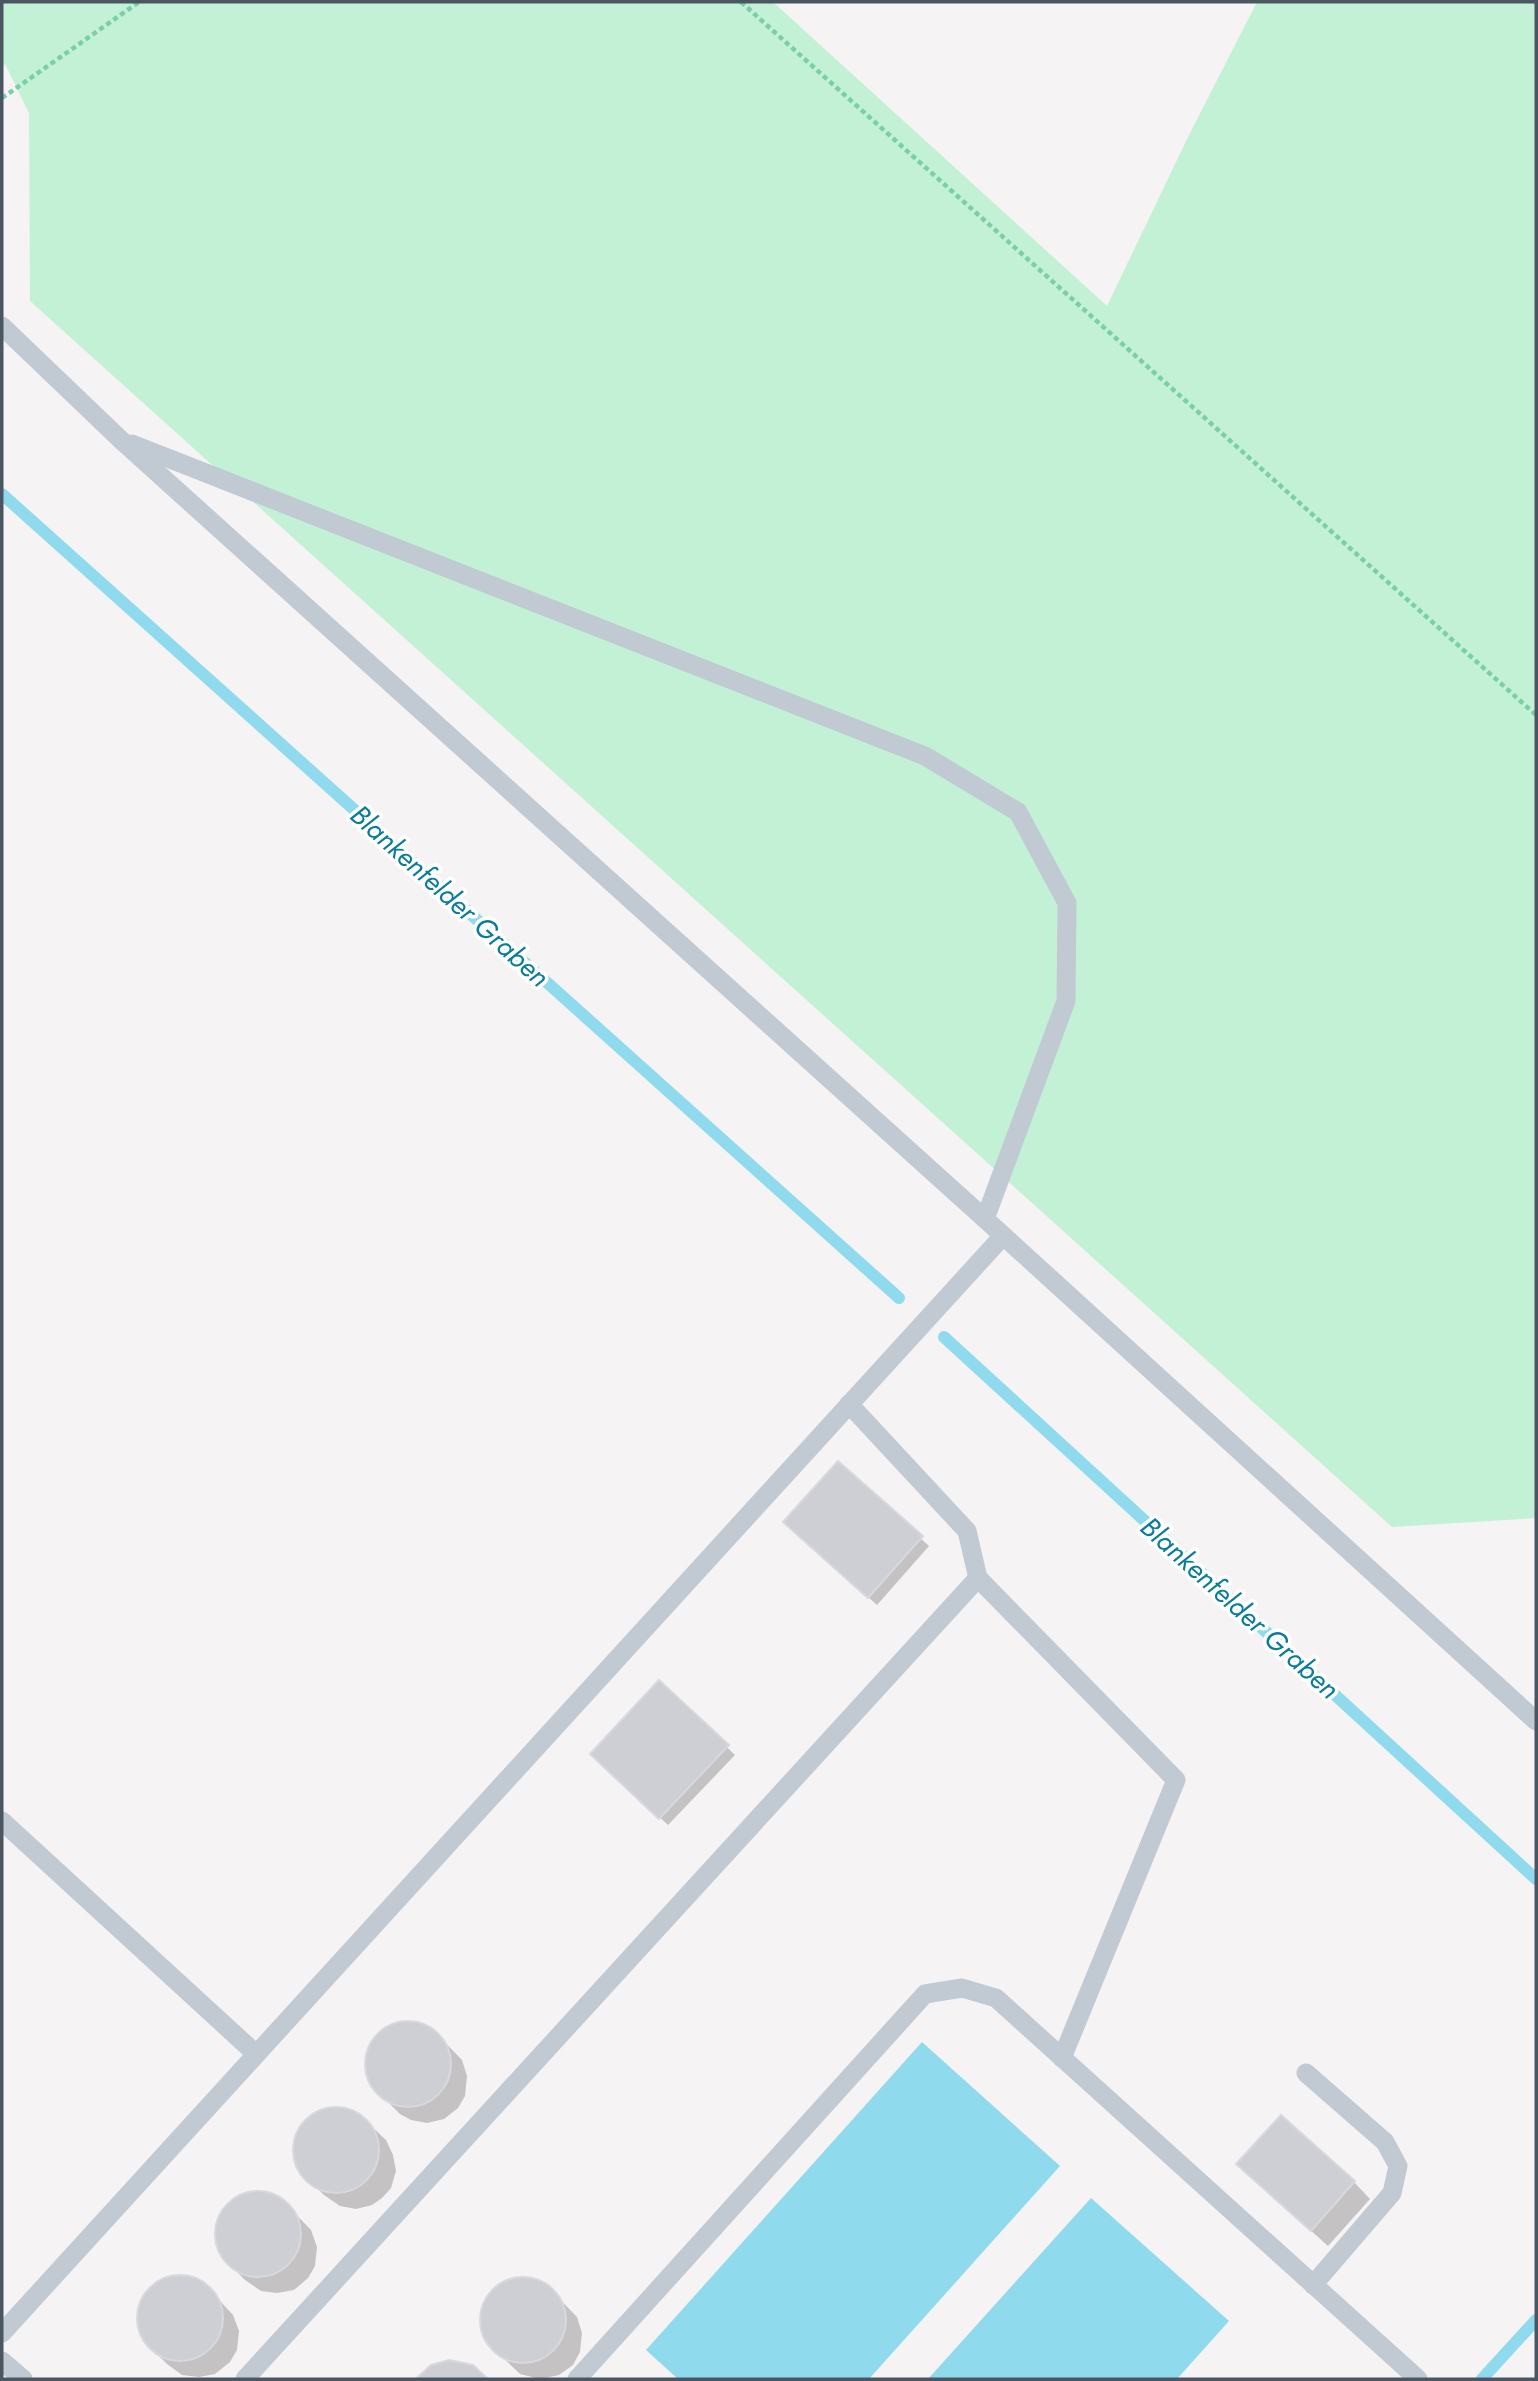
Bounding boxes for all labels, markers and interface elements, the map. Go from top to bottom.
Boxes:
water label: Blankenfelder Graben [341,795,559,997]
water label: Blankenfelder Graben [1131,1507,1349,1709]

